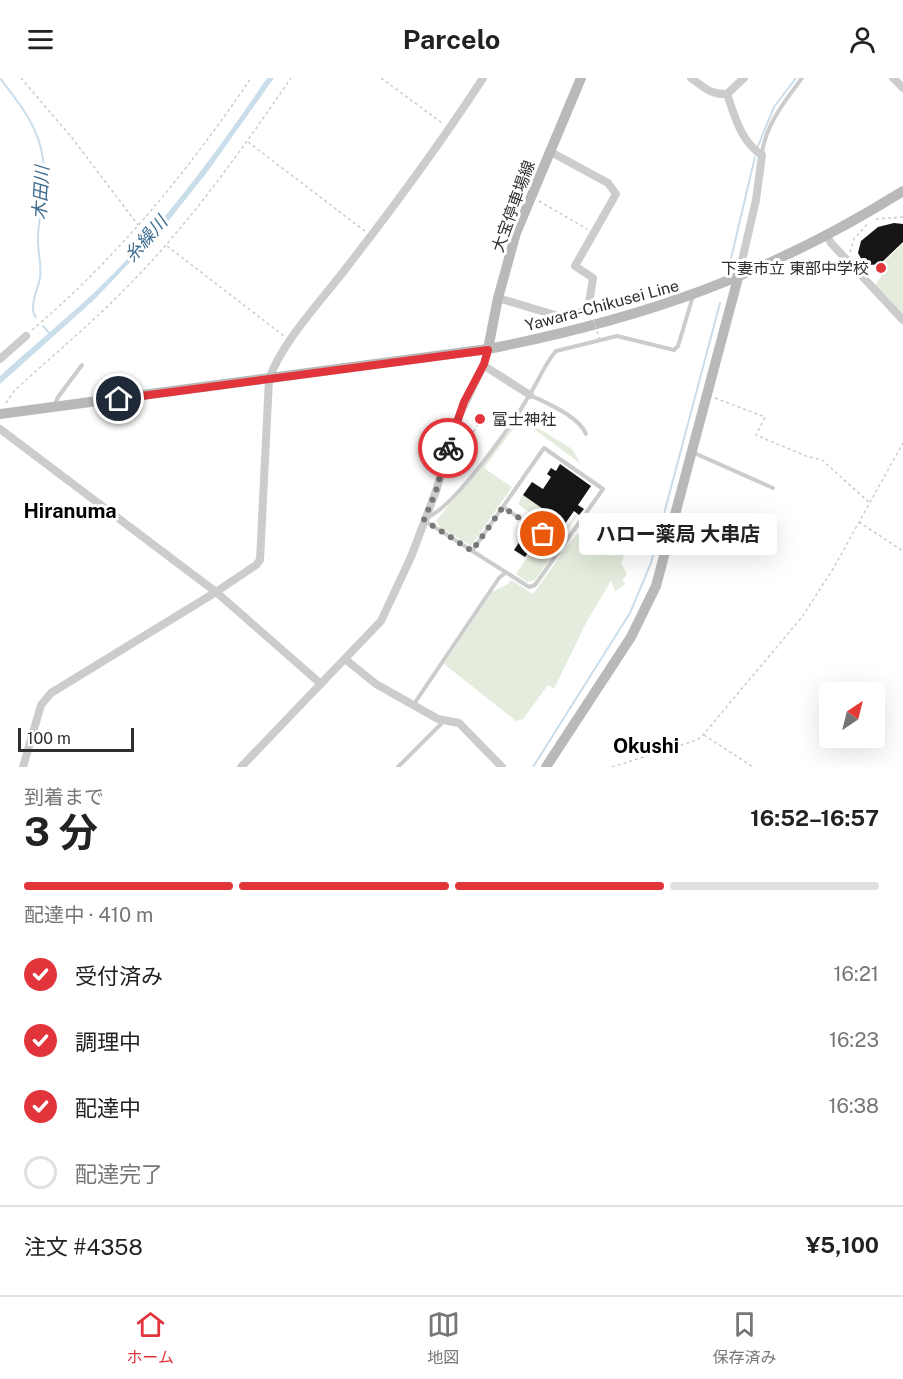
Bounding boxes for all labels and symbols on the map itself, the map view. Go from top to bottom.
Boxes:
street label: 大宝停車場線 [488,158,539,255]
water label: 木田川 [29,163,53,220]
water label: 糸繰川 [120,210,173,266]
place label: 下妻市立 東部中学校 [721,259,869,278]
marker: 下妻市立 東部中学校 [874,261,888,275]
street label: Yawara-Chikusei Line [523,276,681,335]
pin [93,373,144,424]
place label: 富士神社 [492,410,556,429]
marker: 富士神社 [473,412,487,426]
courier [418,418,478,478]
district label: Hiranuma [23,499,117,523]
pin [517,508,568,559]
callout: ハロー薬局 大串店 [579,513,777,555]
north arrow [819,682,885,748]
scale bar [18,725,134,752]
district label: Okushi [613,734,679,758]

